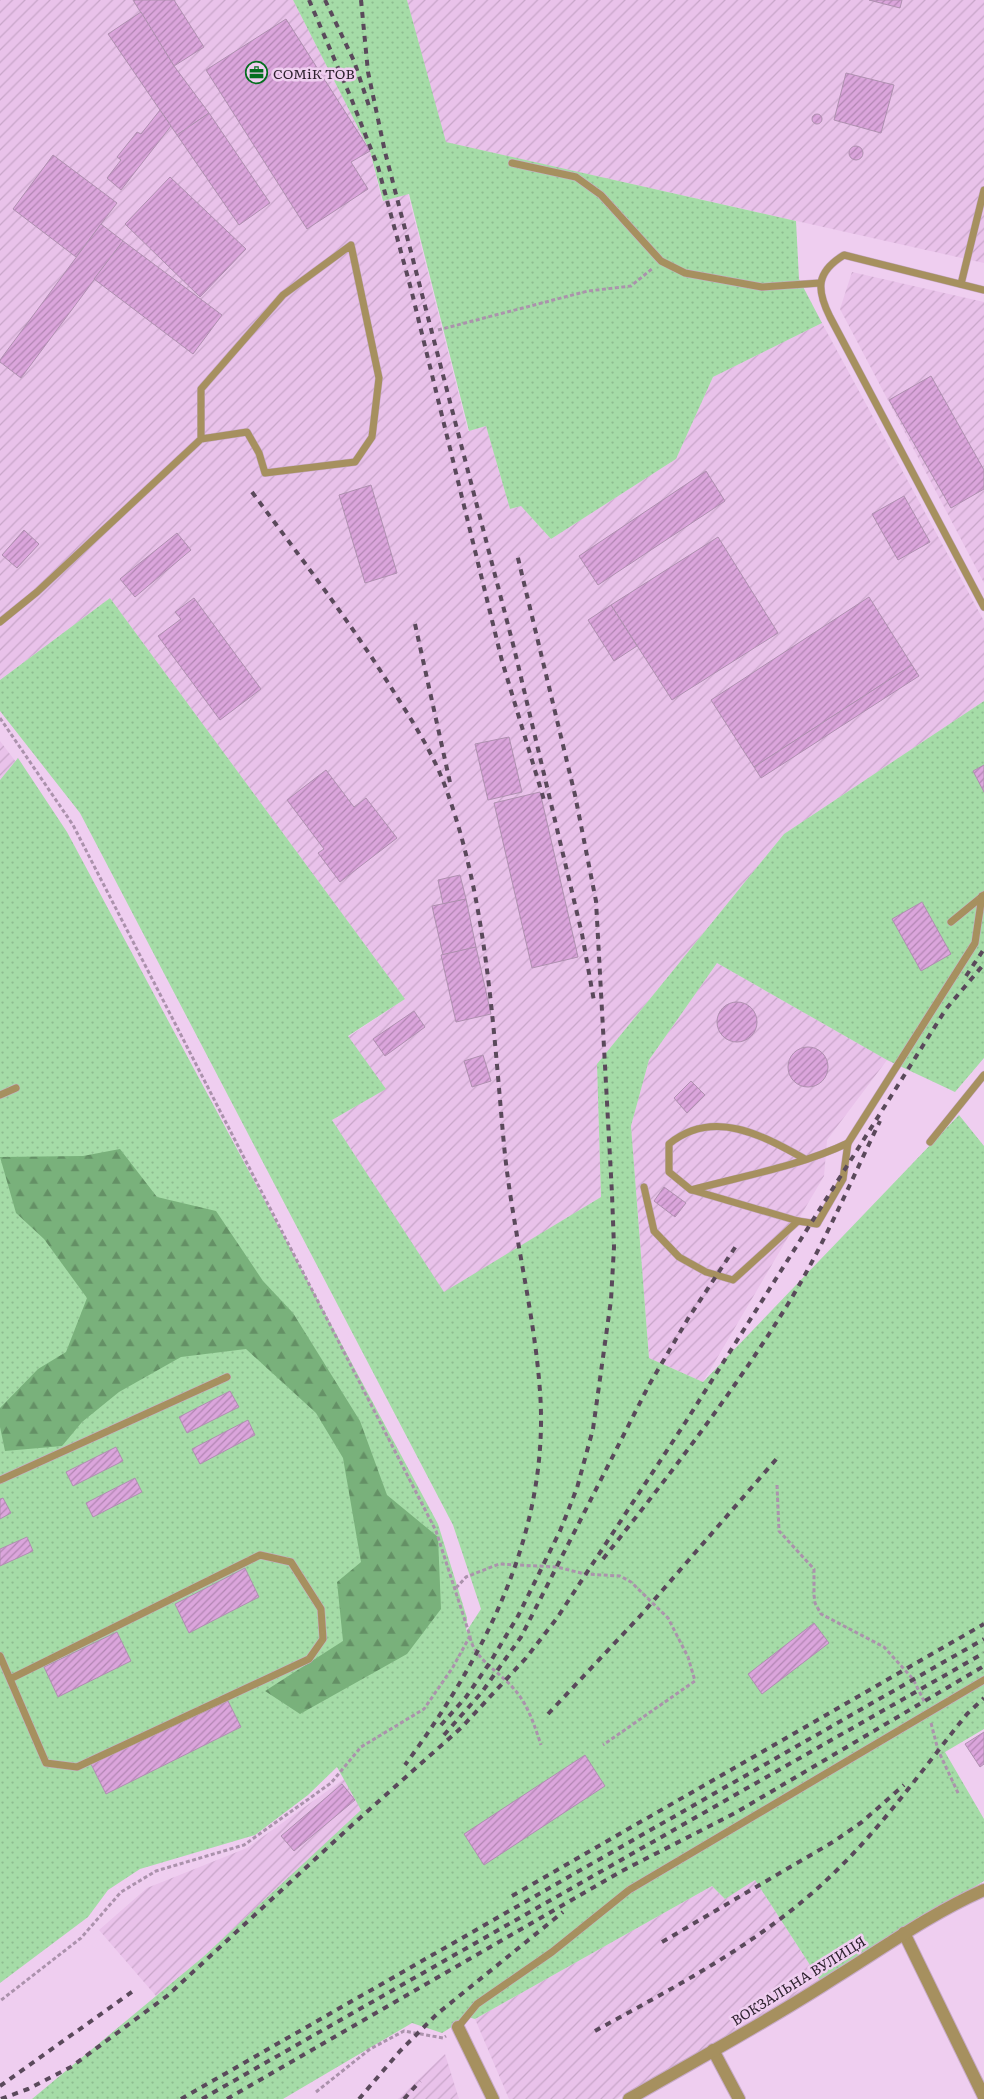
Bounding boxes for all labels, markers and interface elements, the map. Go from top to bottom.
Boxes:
office icon: СОМіК ТОВ [245,61,269,85]
place label: СОМіК ТОВ [273,63,355,83]
street label: ВОКЗАЛЬНА ВУЛИЦЯ [727,1930,869,2030]

